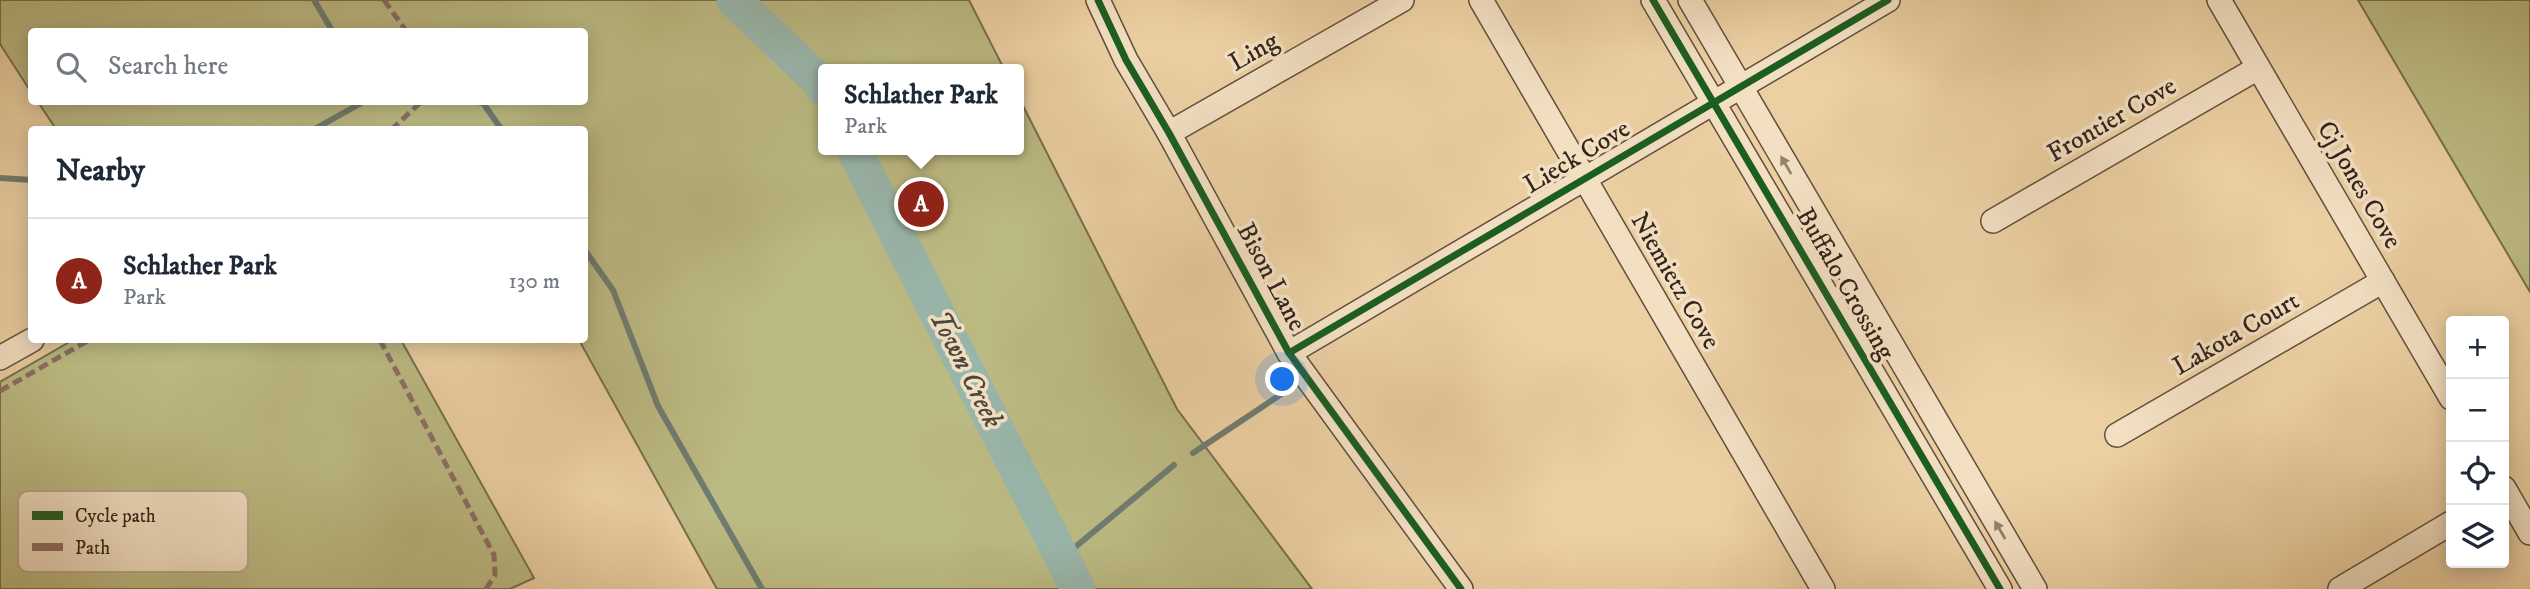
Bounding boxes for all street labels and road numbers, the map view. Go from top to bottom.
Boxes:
street label: Ling [1223,25,1285,79]
street label: Frontier Cove [2042,70,2182,170]
street label: Lieck Cove [1518,112,1636,202]
street label: Cj Jones Cove [2309,115,2409,255]
street label: Buffalo Crossing [1788,202,1902,366]
street label: Niemietz Cove [1623,207,1727,355]
street label: Bison Lane [1229,217,1313,337]
street label: Lakota Court [2167,285,2305,383]

